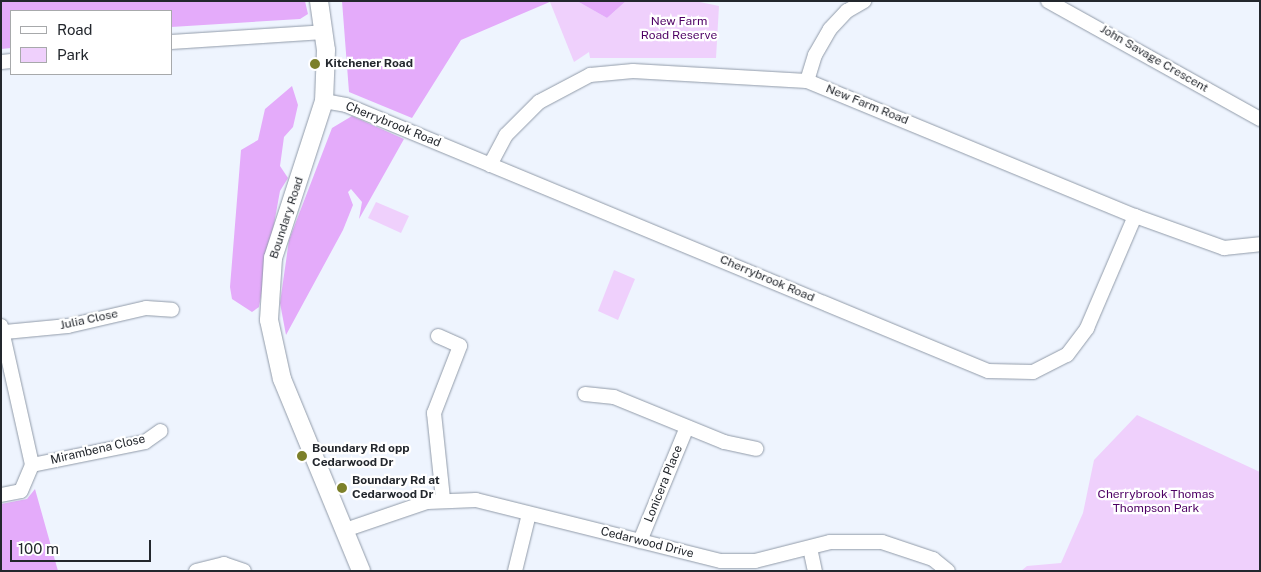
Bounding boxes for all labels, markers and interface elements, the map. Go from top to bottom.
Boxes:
legend [10,10,172,75]
park label: New Farm Road Reserve [641,15,717,43]
text: Road [57,21,93,38]
street label: John Savage Crescent [1097,22,1211,96]
text: Park [57,46,89,63]
place label: Kitchener Road [325,57,413,71]
marker: Kitchener Road [309,58,321,70]
street label: New Farm Road [824,82,910,128]
street label: Cherrybrook Road [343,99,443,151]
street label: Boundary Road [267,175,307,261]
street label: Cherrybrook Road [718,253,816,305]
street label: Julia Close [59,307,119,333]
street label: Mirambena Close [49,432,147,468]
place label: Boundary Rd opp Cedarwood Dr [312,442,410,470]
street label: Lonicera Place [642,443,686,525]
marker: Boundary Rd opp Cedarwood Dr [296,450,308,462]
place label: Boundary Rd at Cedarwood Dr [352,474,440,502]
marker: Boundary Rd at Cedarwood Dr [336,482,348,494]
park label: Cherrybrook Thomas Thompson Park [1098,488,1214,516]
street label: Cedarwood Drive [599,524,695,562]
scale bar [12,530,154,562]
text: 100 m [18,540,59,557]

